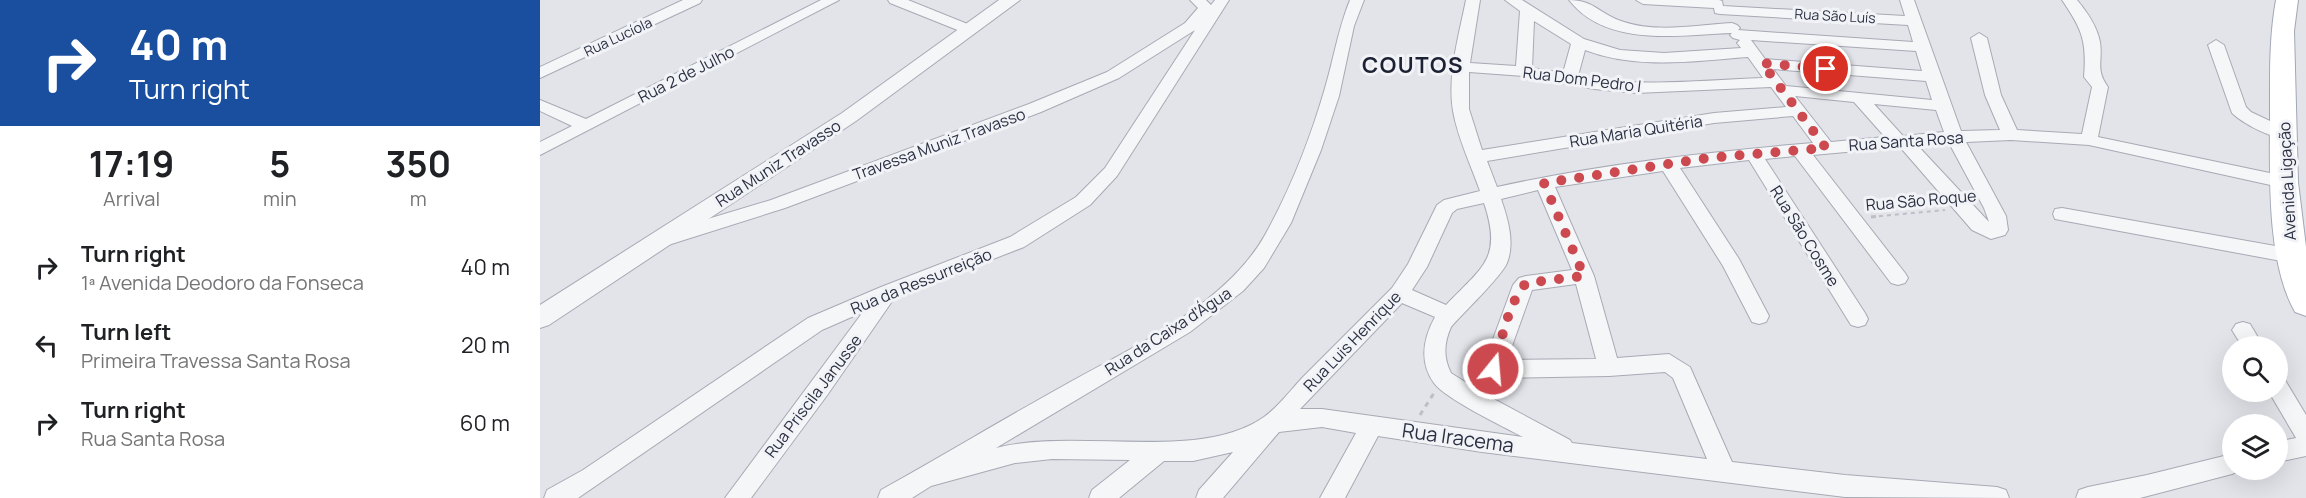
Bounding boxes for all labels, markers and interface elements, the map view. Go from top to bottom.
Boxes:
street label: Rua São Luís [1794,4,1876,27]
street label: Rua Lucíola [581,12,655,61]
text: 40 m [129,15,228,73]
icon: right [30,24,108,102]
street label: Rua 2 de Julho [634,40,738,108]
pin [1800,43,1851,94]
district label: COUTOS [1362,50,1464,80]
icon: arrive [1809,52,1842,85]
street label: Rua Dom Pedro I [1522,61,1642,97]
text: Turn right [129,70,250,107]
street label: Travessa Muniz Travasso [850,102,1028,186]
street label: Rua Maria Quitéria [1568,110,1704,152]
street label: Rua Muniz Travasso [711,114,845,212]
street label: Avenida Ligação [2273,121,2301,241]
street label: Rua Santa Rosa [1848,126,1964,156]
text: 17:19 [89,139,174,188]
text: 5 [269,139,290,188]
text: 350 [385,139,451,188]
street label: Rua São Cosme [1765,181,1845,291]
street label: Rua São Roque [1865,184,1977,216]
text: Arrival [103,185,160,212]
text: min [263,185,297,212]
text: m [410,185,427,212]
text: Turn right [81,239,186,269]
street label: Rua da Ressurreição [847,243,995,319]
icon: right [30,251,63,284]
text: 40 m [461,252,510,282]
text: 1ª Avenida Deodoro da Fonseca [81,269,364,296]
street label: Rua da Caixa d'Água [1101,282,1235,380]
street label: Rua Luis Henrique [1298,286,1406,396]
text: Turn left [81,317,171,347]
icon: left [30,329,63,362]
text: 20 m [461,330,510,360]
street label: Rua Priscila Janusse [759,330,867,462]
map controls [2222,336,2288,480]
button: search [2222,336,2288,402]
position arrow [1461,337,1525,401]
text: Primeira Travessa Santa Rosa [81,347,351,374]
text: Turn right [81,395,186,425]
icon: right [30,407,63,440]
text: 60 m [460,408,510,438]
button: layers [2222,414,2288,480]
street label: Rua Iracema [1401,416,1516,459]
text: Rua Santa Rosa [81,425,225,452]

